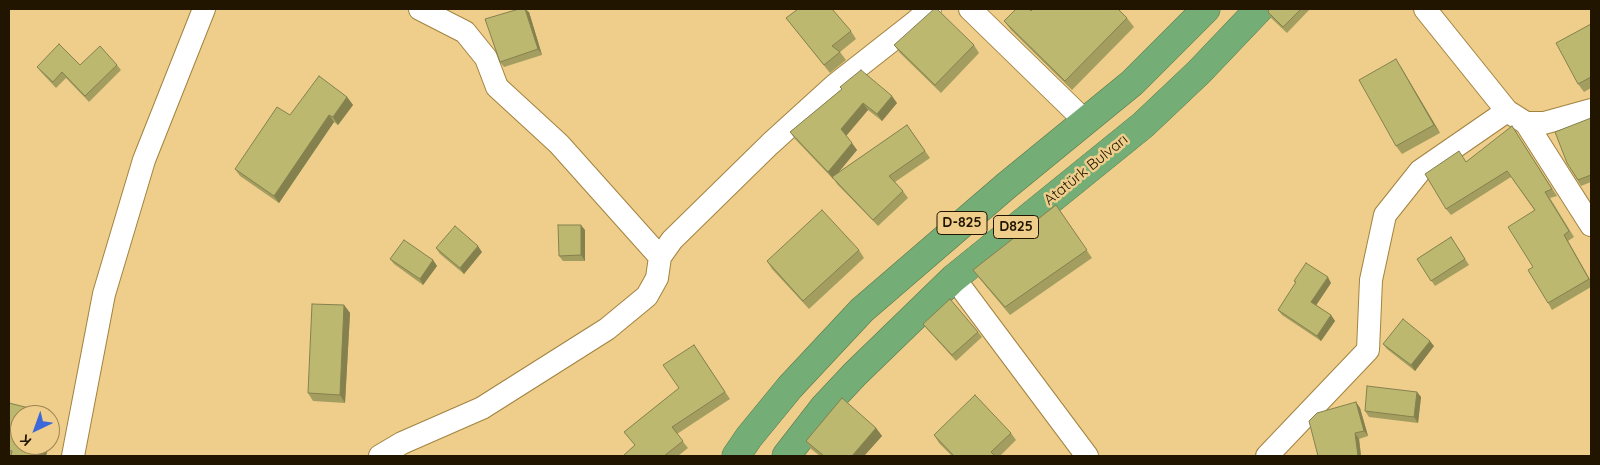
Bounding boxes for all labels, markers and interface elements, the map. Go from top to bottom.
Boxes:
street label: Atatürk Bulvarı [1040,131,1132,209]
road number: D-825 [937,212,987,234]
road number: D825 [994,216,1038,238]
north arrow [10,405,60,455]
text: K [16,431,35,450]

